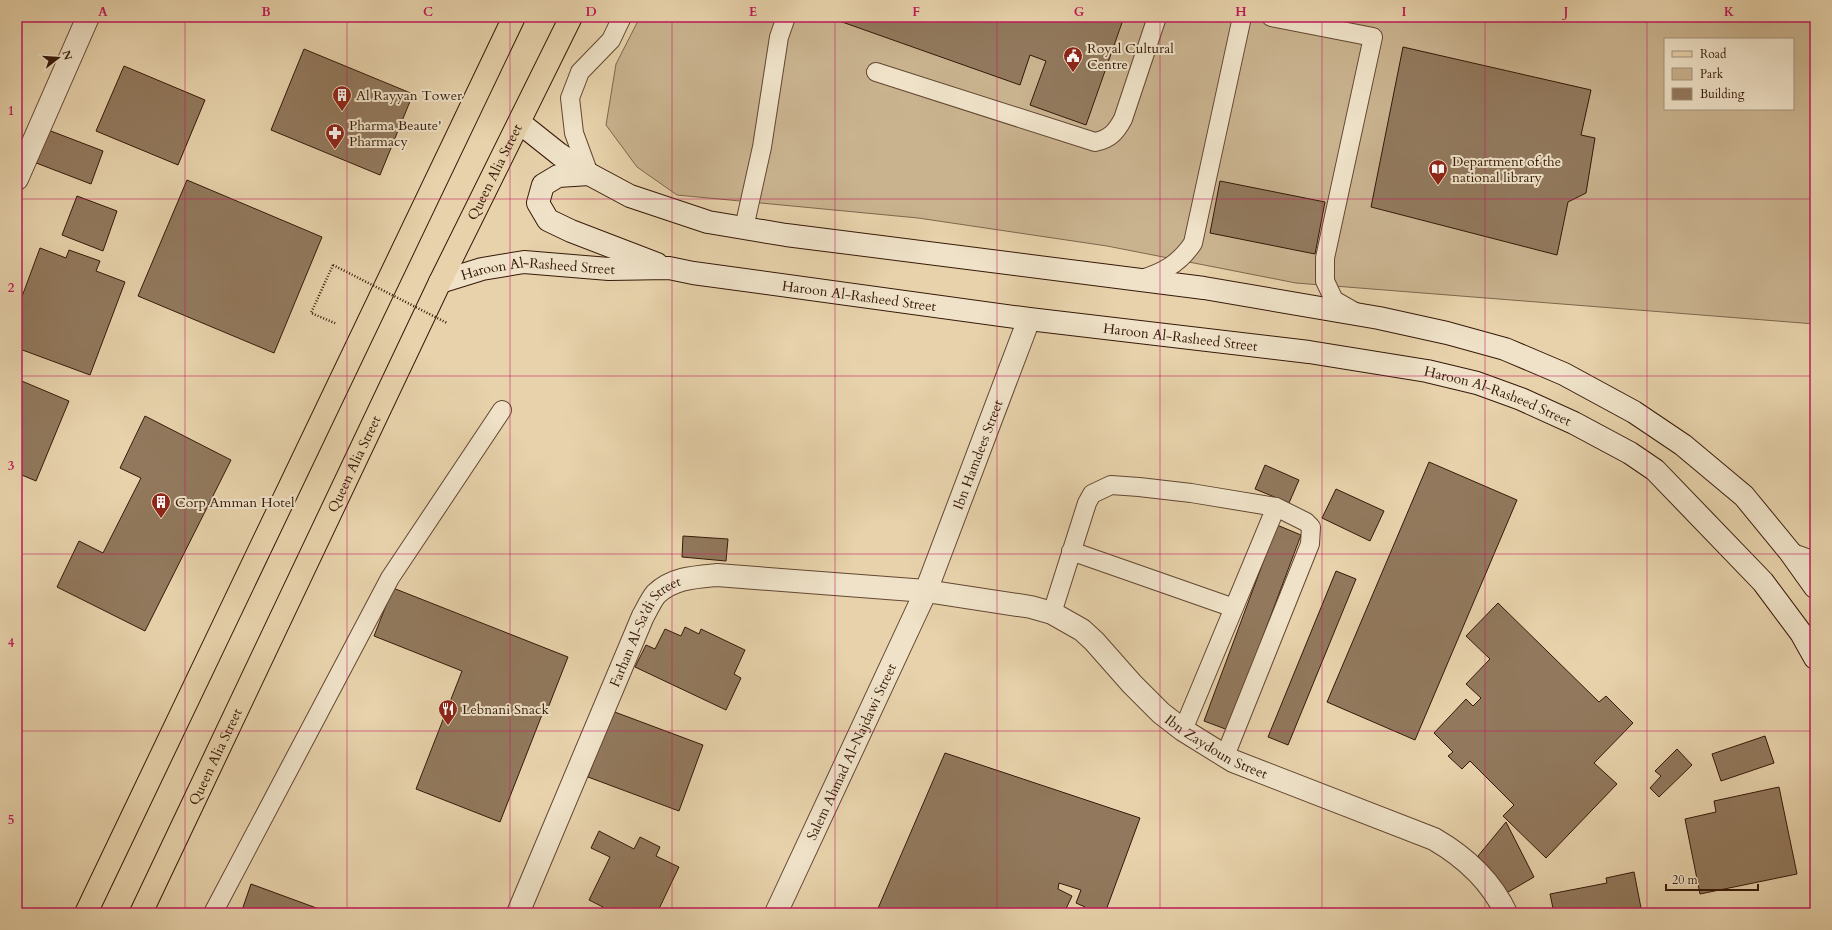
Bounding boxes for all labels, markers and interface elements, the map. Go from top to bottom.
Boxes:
text: A [98,3,108,21]
text: B [261,3,271,21]
text: C [423,3,433,21]
text: D [585,3,597,21]
text: E [749,3,757,21]
text: F [912,3,920,21]
text: G [1074,3,1085,21]
text: H [1235,3,1247,21]
text: I [1401,3,1407,21]
text: J [1562,3,1569,21]
text: K [1724,3,1735,21]
north arrow [38,38,78,78]
legend [1664,38,1794,110]
place label: Royal Cultural Centre [1087,39,1174,74]
public building icon: Royal Cultural Centre [1062,45,1084,73]
text: Road [1700,46,1727,62]
text: N [59,48,76,62]
text: Park [1700,66,1724,82]
building icon: Al Rayyan Tower [331,84,353,112]
place label: Al Rayyan Tower [356,86,463,105]
text: Building [1700,86,1745,102]
text: 1 [8,102,14,120]
place label: Pharma Beaute' Pharmacy [349,116,441,151]
street label: Queen Alia Street [463,120,527,224]
pharmacy icon: Pharma Beaute' Pharmacy [324,122,346,150]
place label: Department of the national library [1452,152,1561,187]
library icon: Department of the national library [1427,158,1449,186]
street label: Haroon Al-Rasheed Street [459,253,616,285]
street label: Haroon Al-Rasheed Street [781,276,938,316]
text: 2 [8,279,15,297]
street label: Haroon Al-Rasheed Street [1102,319,1259,356]
street label: Haroon Al-Rasheed Street [1422,362,1575,431]
street label: Ibn Hamdees Street [949,397,1008,512]
street label: Queen Alia Street [323,412,386,516]
text: 3 [8,457,15,475]
building icon: Corp Amman Hotel [150,491,172,519]
place label: Corp Amman Hotel [175,493,295,512]
street label: Farhan Al-Sa'di Street [605,572,684,690]
text: 4 [8,634,15,652]
street label: Salem Ahmad Al-Najdawi Street [802,660,901,843]
restaurant icon: Lebnani Snack [437,698,459,726]
place label: Lebnani Snack [462,700,549,719]
street label: Queen Alia Street [184,705,247,809]
street label: Ibn Zaydoun Street [1161,710,1271,784]
text: 5 [8,811,14,829]
scale bar [1666,866,1758,892]
text: 20 m [1672,872,1699,888]

